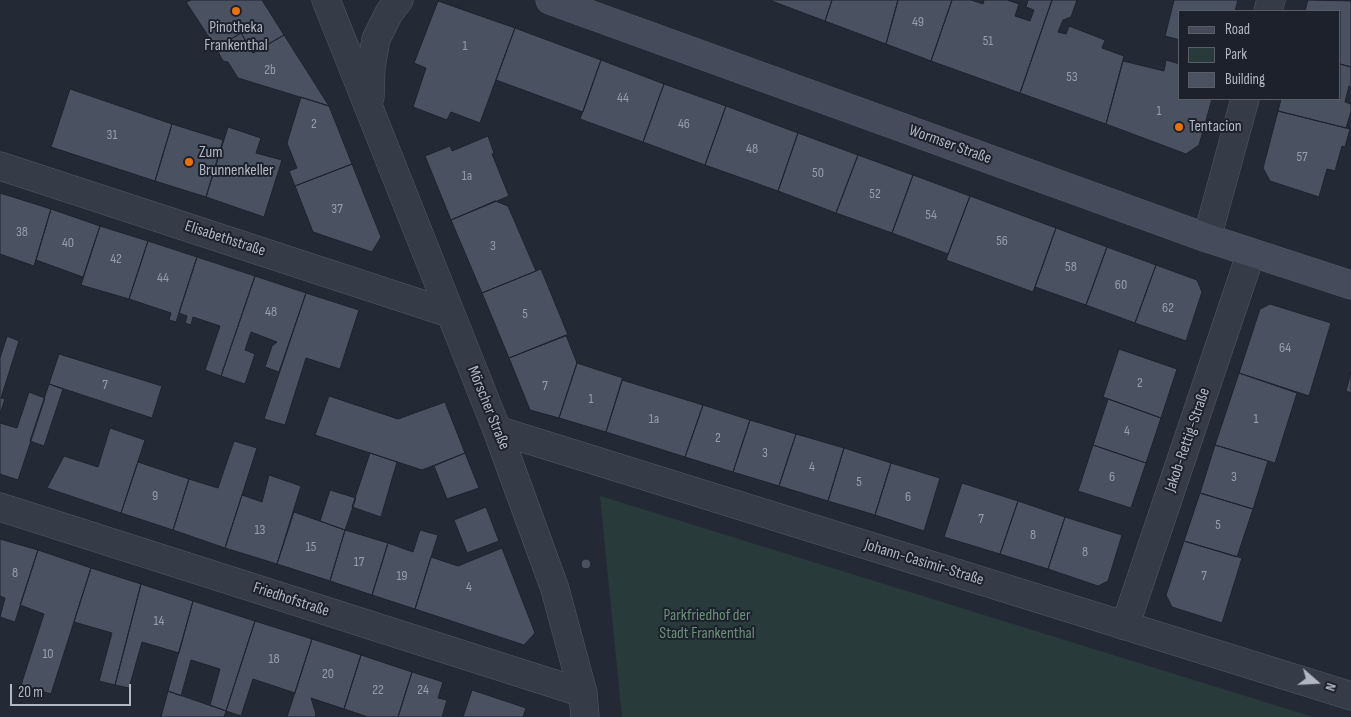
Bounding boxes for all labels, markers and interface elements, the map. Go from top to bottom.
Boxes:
marker: Pinotheka Frankenthal [230,5,242,17]
legend [1178,10,1341,100]
house number: 49 [912,14,924,30]
place label: Pinotheka Frankenthal [204,18,268,56]
text: Road [1225,20,1250,39]
house number: 51 [983,33,993,49]
house number: 1 [463,38,467,54]
text: Park [1225,45,1247,64]
house number: 2b [264,62,276,78]
house number: 53 [1066,69,1078,85]
text: Building [1225,70,1265,89]
house number: 44 [617,90,629,106]
house number: 1 [1157,103,1161,119]
house number: 2 [311,116,317,132]
house number: 46 [678,116,690,132]
place label: Tentacion [1189,117,1242,137]
street label: Wormser Straße [906,121,994,169]
marker: Tentacion [1173,121,1185,133]
house number: 31 [107,127,117,143]
house number: 48 [746,141,758,157]
place label: Zum Brunnenkeller [199,143,274,181]
house number: 57 [1296,149,1308,165]
marker: Zum Brunnenkeller [183,156,195,168]
house number: 50 [812,165,824,181]
house number: 1a [462,168,472,184]
house number: 52 [869,186,881,202]
house number: 37 [331,201,343,217]
house number: 54 [925,207,937,223]
street label: Elisabethstraße [182,217,268,261]
house number: 38 [16,224,28,240]
house number: 56 [996,233,1008,249]
house number: 40 [62,235,74,251]
house number: 3 [490,238,496,254]
house number: 42 [110,251,122,267]
house number: 58 [1065,259,1077,275]
house number: 44 [157,270,169,286]
house number: 60 [1115,277,1127,293]
house number: 62 [1162,300,1174,316]
house number: 48 [265,304,277,320]
house number: 5 [522,306,528,322]
house number: 64 [1279,340,1291,356]
street label: Mörscher Straße [463,363,513,453]
house number: 2 [1137,375,1143,391]
house number: 7 [102,377,108,393]
house number: 7 [542,378,548,394]
street label: Jakob-Rettig-Straße [1161,386,1215,494]
house number: 1 [589,391,593,407]
house number: 1a [649,411,659,427]
house number: 1 [1254,411,1258,427]
house number: 4 [1124,423,1130,439]
house number: 2 [715,430,721,446]
house number: 3 [762,445,768,461]
house number: 4 [809,459,815,475]
house number: 6 [1109,469,1115,485]
house number: 3 [1231,469,1237,485]
house number: 5 [856,474,862,490]
house number: 9 [152,488,158,504]
house number: 6 [905,489,911,505]
house number: 7 [978,511,984,527]
house number: 5 [1215,517,1221,533]
house number: 13 [255,522,265,538]
house number: 8 [1030,527,1036,543]
street label: Johann-Casimir-Straße [862,536,986,590]
house number: 15 [306,539,316,555]
house number: 8 [1082,544,1088,560]
house number: 17 [354,554,364,570]
house number: 8 [12,565,18,581]
house number: 19 [396,568,408,584]
house number: 7 [1201,568,1207,584]
street label: Friedhofstraße [250,579,332,621]
house number: 4 [466,579,472,595]
park label: Parkfriedhof der Stadt Frankenthal [659,606,755,644]
house number: 14 [154,613,164,629]
house number: 10 [42,646,54,662]
house number: 18 [268,651,280,667]
north arrow [1291,657,1341,707]
house number: 20 [322,666,334,682]
scale bar [12,674,134,706]
text: N [1321,681,1340,693]
house number: 22 [372,682,384,698]
house number: 24 [417,682,429,698]
text: 20 m [18,683,43,702]

